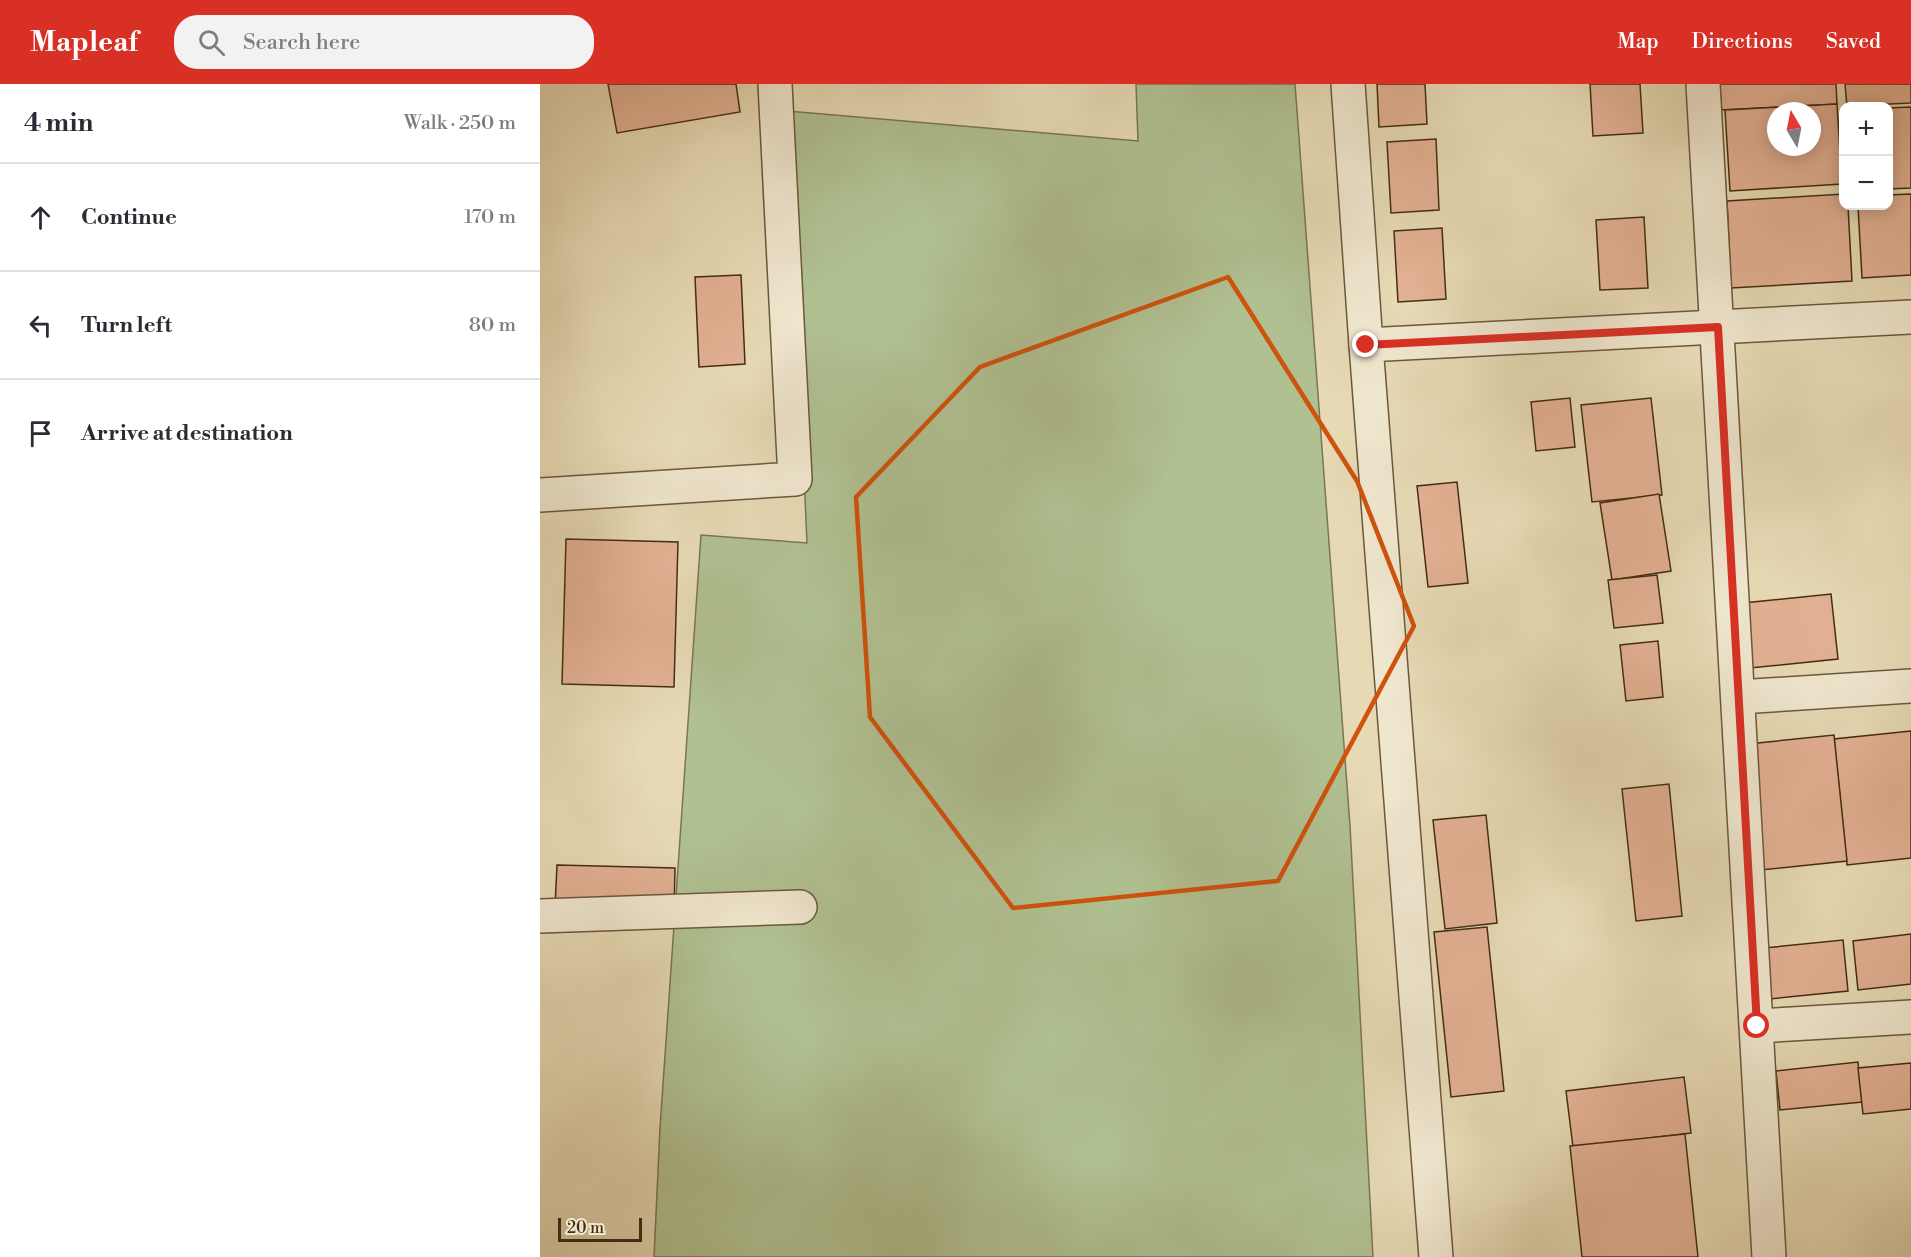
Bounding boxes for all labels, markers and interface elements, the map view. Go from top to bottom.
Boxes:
search box [174,15,594,69]
text: Mapleaf [30,25,138,60]
icon: search [195,26,228,59]
text: Search here [243,29,360,56]
text: Map [1617,29,1659,55]
text: Directions [1692,29,1793,55]
text: Saved [1826,29,1881,55]
north arrow [1767,102,1821,156]
map controls [1839,102,1893,210]
button: + [1839,102,1893,156]
text: 4 min [24,107,94,139]
text: Walk · 250 m [404,111,516,136]
button: − [1839,156,1893,210]
icon: ahead [24,201,57,234]
text: Continue [81,204,177,231]
text: 170 m [464,205,516,230]
icon: left [24,309,57,342]
text: Turn left [81,312,172,339]
text: 80 m [469,313,516,338]
route end [1352,331,1378,357]
icon: arrive [24,417,57,450]
text: Arrive at destination [81,420,293,447]
route start [1743,1012,1769,1038]
scale bar [558,1215,642,1242]
text: 20 m [567,1218,604,1238]

